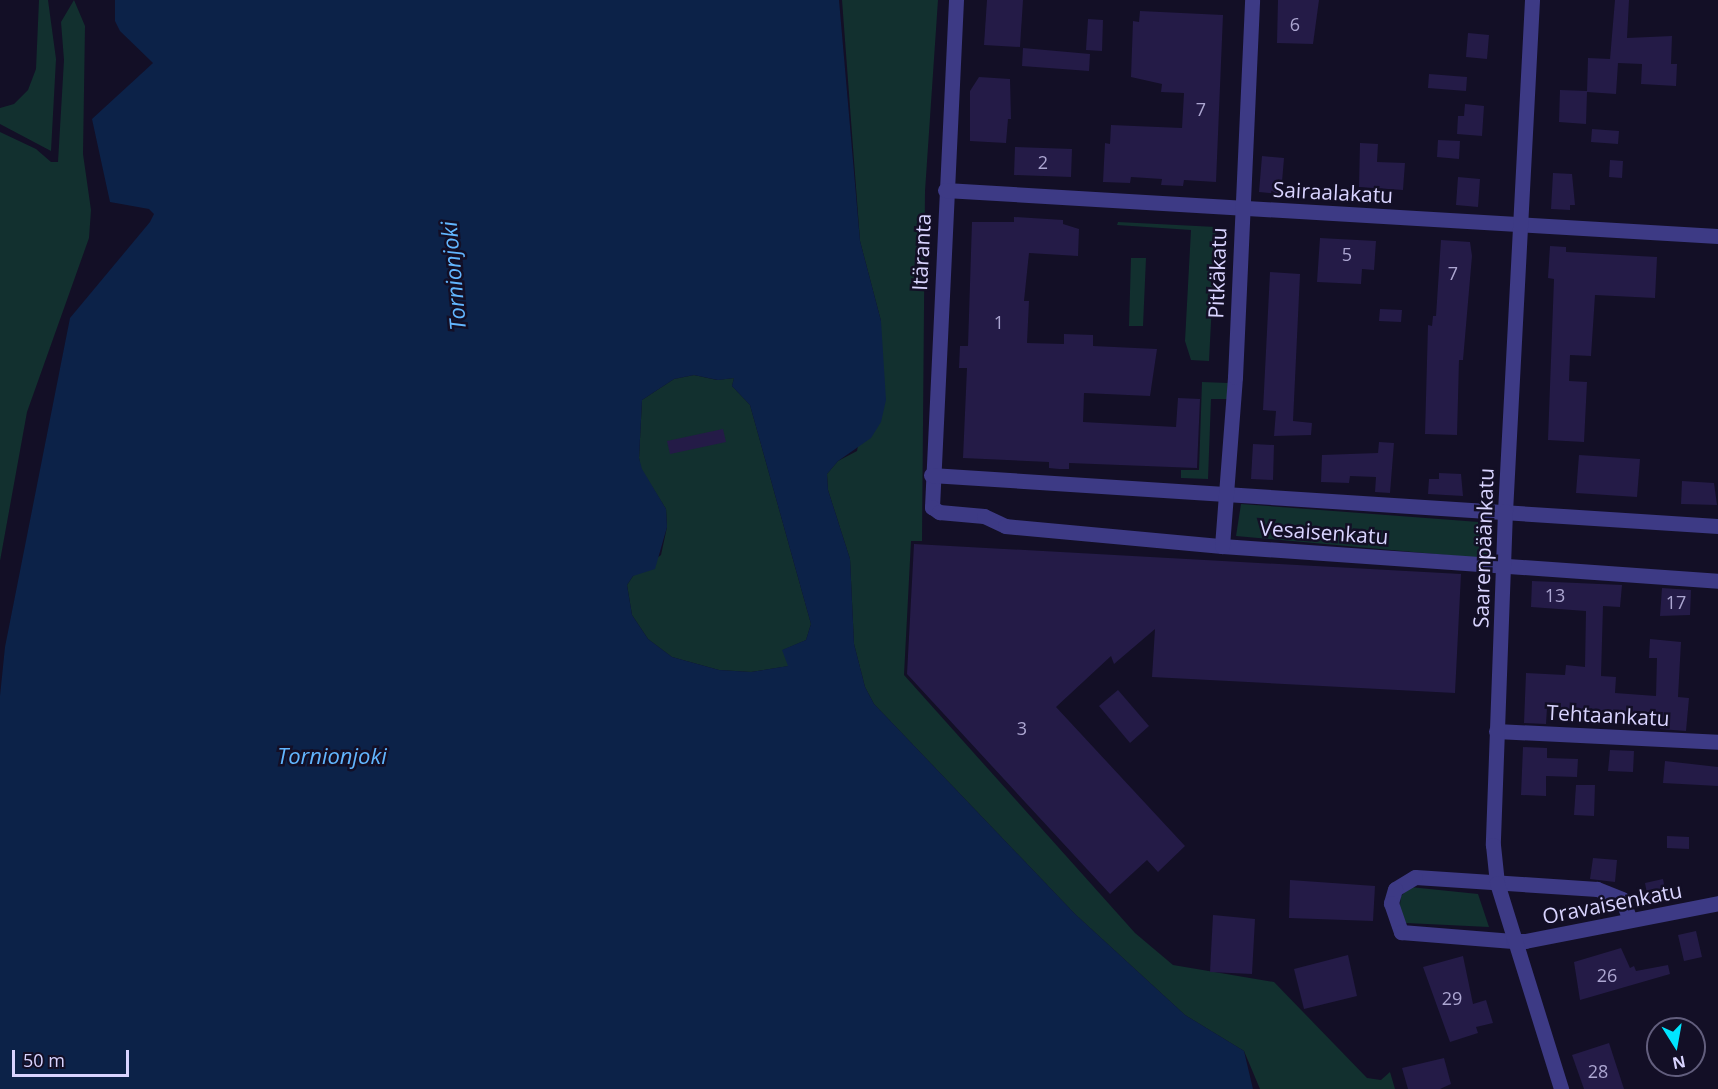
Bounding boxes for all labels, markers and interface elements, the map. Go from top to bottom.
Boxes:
house number: 6 [1290,13,1300,35]
house number: 7 [1196,98,1206,120]
house number: 2 [1038,151,1048,173]
street label: Sairaalakatu [1272,176,1394,208]
street label: Itäranta [906,213,936,291]
water label: Tornionjoki [435,220,471,332]
street label: Pitkäkatu [1203,227,1231,319]
house number: 5 [1342,243,1352,265]
house number: 7 [1448,262,1458,284]
house number: 1 [994,311,1004,333]
street label: Saarenpäänkatu [1468,467,1498,629]
street label: Vesaisenkatu [1259,515,1389,549]
house number: 13 [1545,584,1565,606]
house number: 17 [1666,591,1686,613]
street label: Tehtaankatu [1546,699,1670,731]
house number: 3 [1017,717,1027,739]
water label: Tornionjoki [277,743,387,769]
street label: Oravaisenkatu [1540,877,1684,929]
house number: 26 [1597,964,1617,986]
house number: 29 [1442,987,1462,1009]
north arrow [1646,1017,1706,1077]
scale bar [15,1038,132,1076]
text: 50 m [23,1048,65,1072]
text: N [1671,1051,1688,1075]
house number: 28 [1588,1060,1608,1082]

